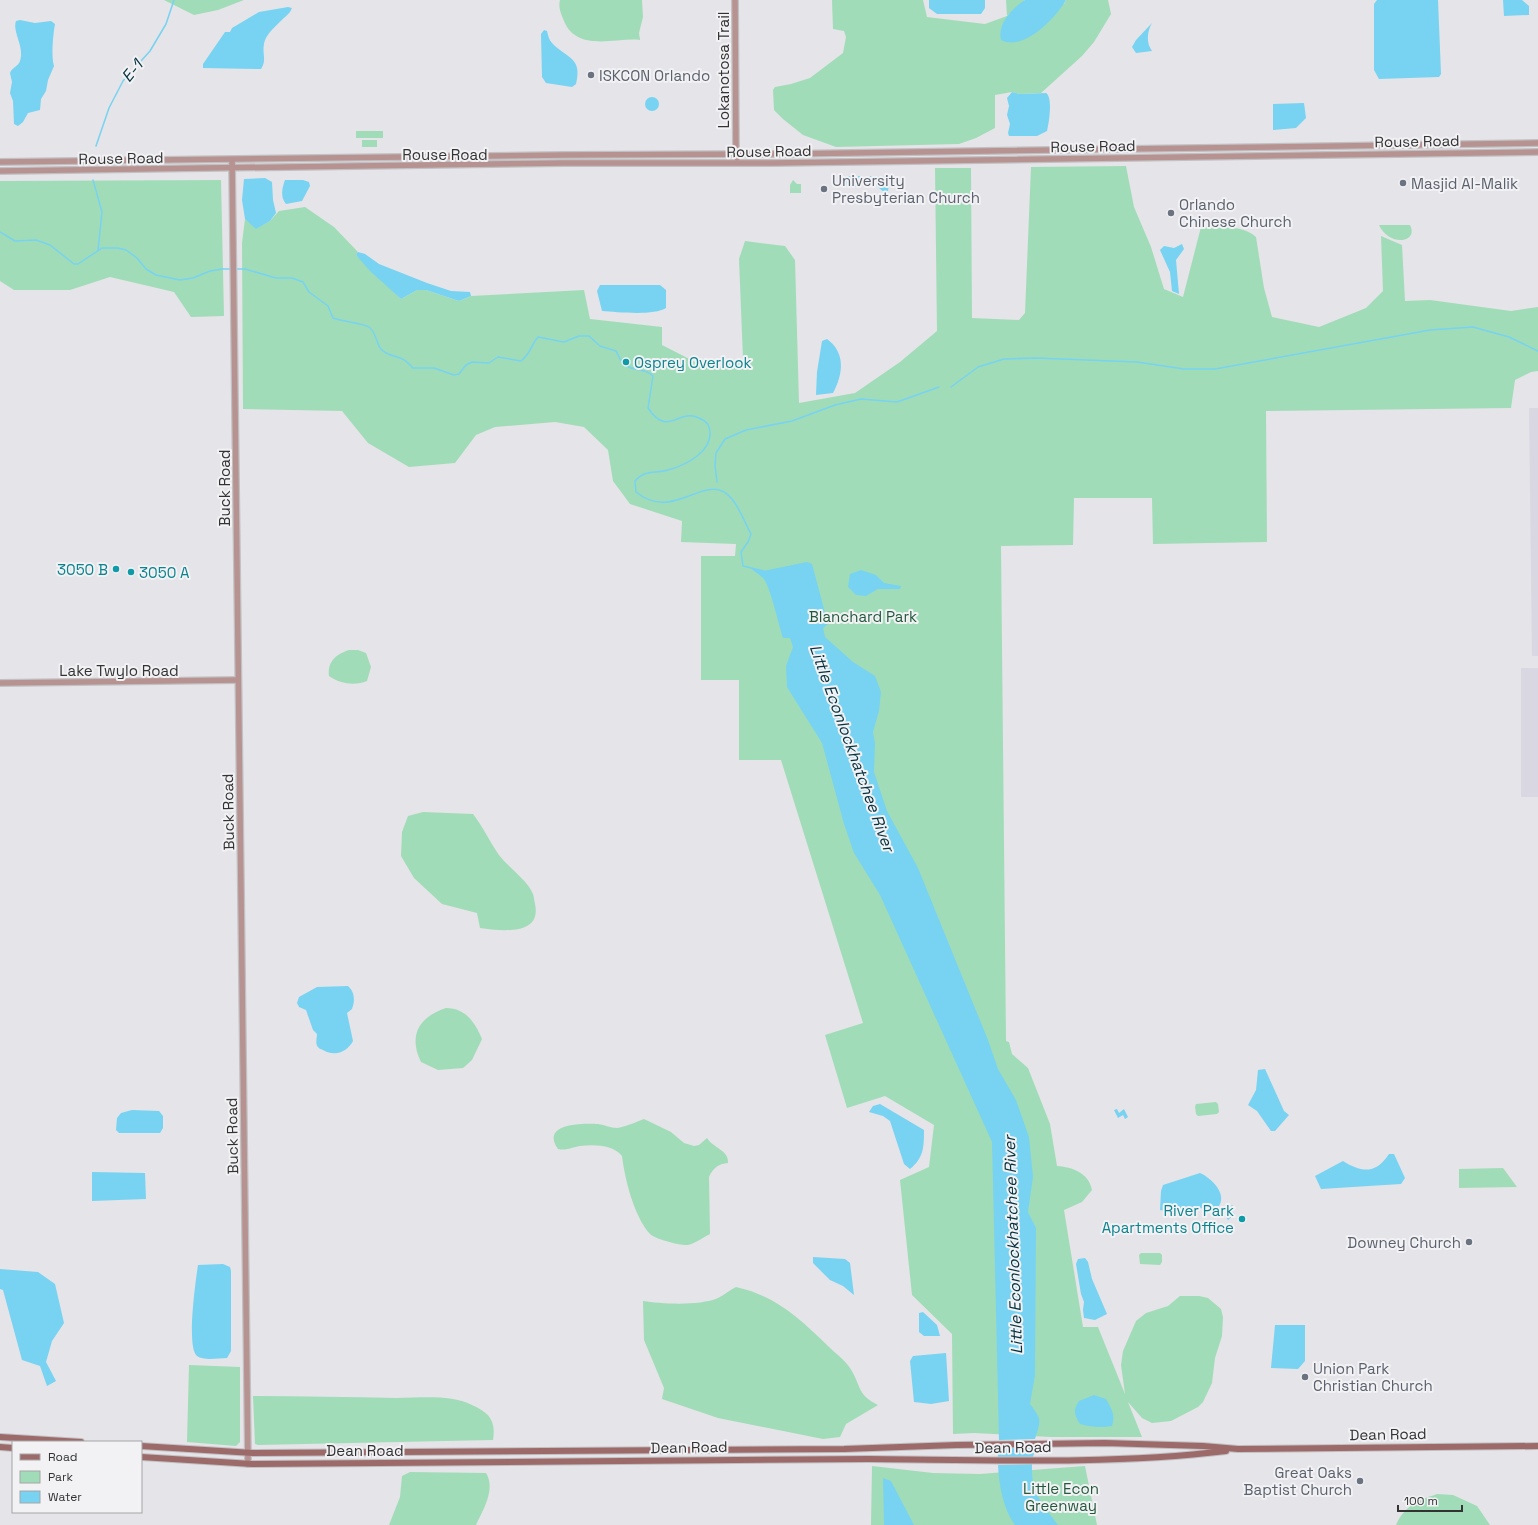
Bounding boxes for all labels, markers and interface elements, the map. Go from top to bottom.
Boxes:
street label: Lokanotosa Trail [714,11,733,129]
water label: E-1 [117,54,149,87]
place label: ISKCON Orlando [599,66,710,85]
marker: ISKCON Orlando [586,70,596,80]
street label: Rouse Road [1374,131,1460,151]
street label: Rouse Road [1050,136,1136,156]
street label: Rouse Road [726,141,812,161]
street label: Rouse Road [402,145,488,164]
street label: Rouse Road [78,148,164,168]
place label: University Presbyterian Church [832,171,980,207]
place label: Masjid Al-Malik [1411,174,1518,193]
marker: Masjid Al-Malik [1398,178,1408,188]
marker: University Presbyterian Church [819,184,829,194]
place label: Orlando Chinese Church [1179,195,1292,231]
marker: Orlando Chinese Church [1166,208,1176,218]
place label: Osprey Overlook [634,353,752,372]
marker: Osprey Overlook [621,357,631,367]
street label: Buck Road [215,450,234,526]
place label: 3050 B [57,560,108,579]
place label: 3050 A [139,563,190,582]
marker: 3050 B [111,564,121,574]
marker: 3050 A [126,567,136,577]
park label: Blanchard Park [809,607,917,626]
water label: Little Econlockhatchee River [805,642,900,856]
street label: Lake Twylo Road [59,661,179,680]
street label: Buck Road [218,773,238,851]
street label: Buck Road [222,1097,242,1175]
water label: Little Econlockhatchee River [999,1133,1027,1355]
place label: River Park Apartments Office [1102,1201,1234,1237]
marker: River Park Apartments Office [1237,1214,1247,1224]
place label: Downey Church [1347,1233,1461,1252]
marker: Downey Church [1464,1237,1474,1247]
place label: Union Park Christian Church [1313,1359,1433,1395]
marker: Union Park Christian Church [1300,1372,1310,1382]
street label: Dean Road [1349,1424,1427,1444]
street label: Dean Road [650,1437,728,1457]
street label: Dean Road [974,1437,1052,1457]
legend [12,1441,142,1513]
street label: Dean Road [326,1441,404,1460]
text: Road [48,1449,77,1465]
place label: Great Oaks Baptist Church [1244,1463,1352,1499]
text: Park [48,1469,73,1485]
marker: Great Oaks Baptist Church [1355,1476,1365,1486]
park label: Little Econ Greenway [1023,1479,1099,1515]
scale bar [1398,1487,1462,1513]
text: Water [48,1489,82,1505]
text: 100 m [1404,1493,1438,1509]

